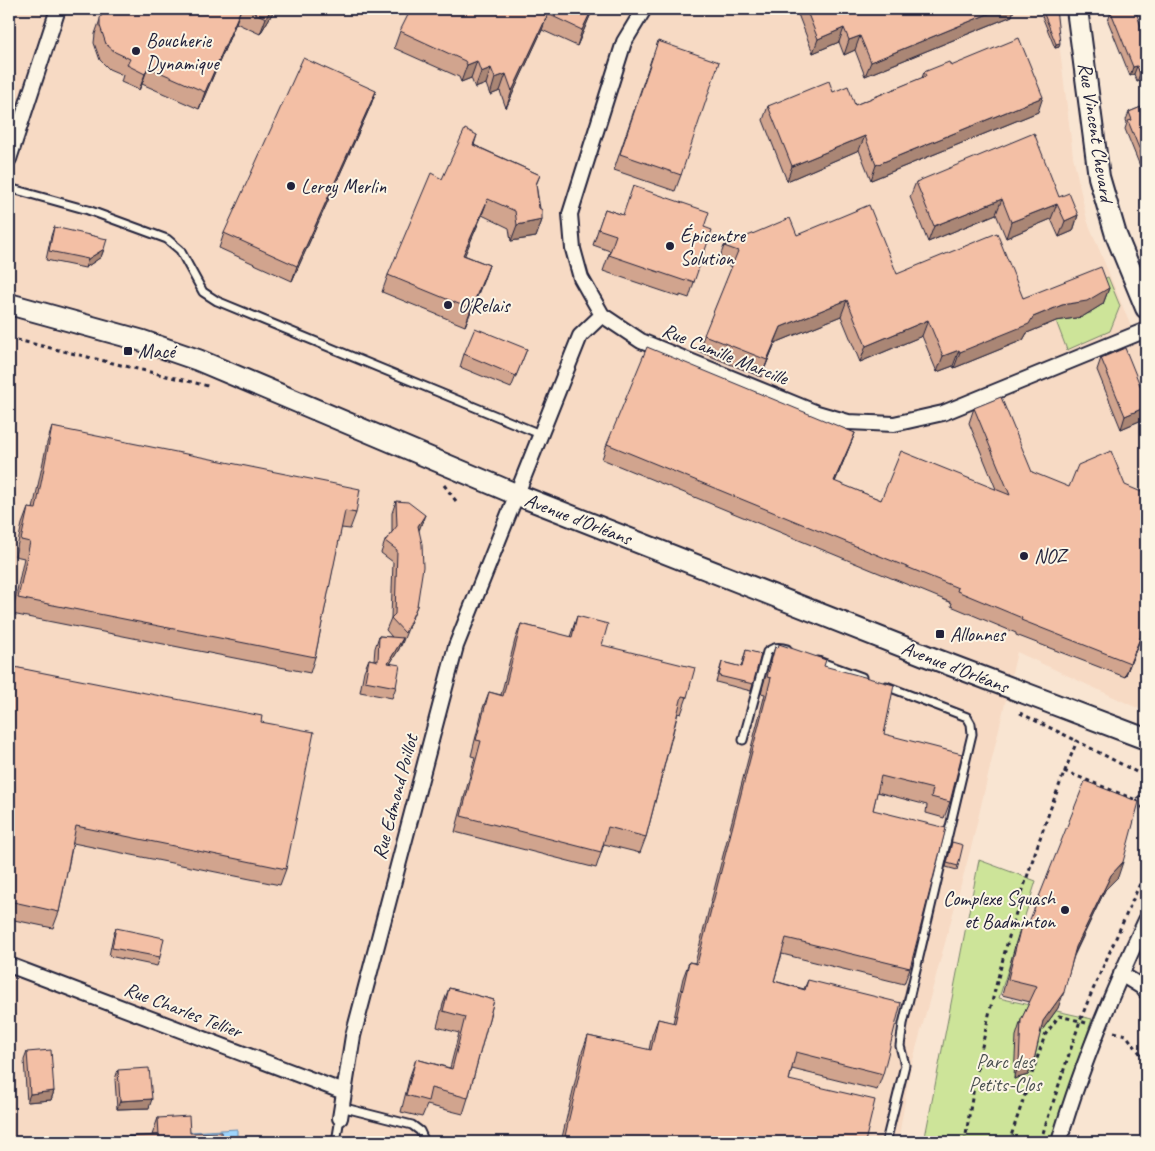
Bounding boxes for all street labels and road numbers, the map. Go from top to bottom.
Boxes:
street label: Rue Vincent Chevard [1073,61,1120,206]
street label: Rue Camille Marcille [658,317,793,391]
street label: Avenue d'Orléans [521,487,637,552]
street label: Avenue d'Orléans [898,635,1014,700]
street label: Rue Edmond Poillot [366,730,424,862]
street label: Rue Charles Tellier [121,976,247,1044]

